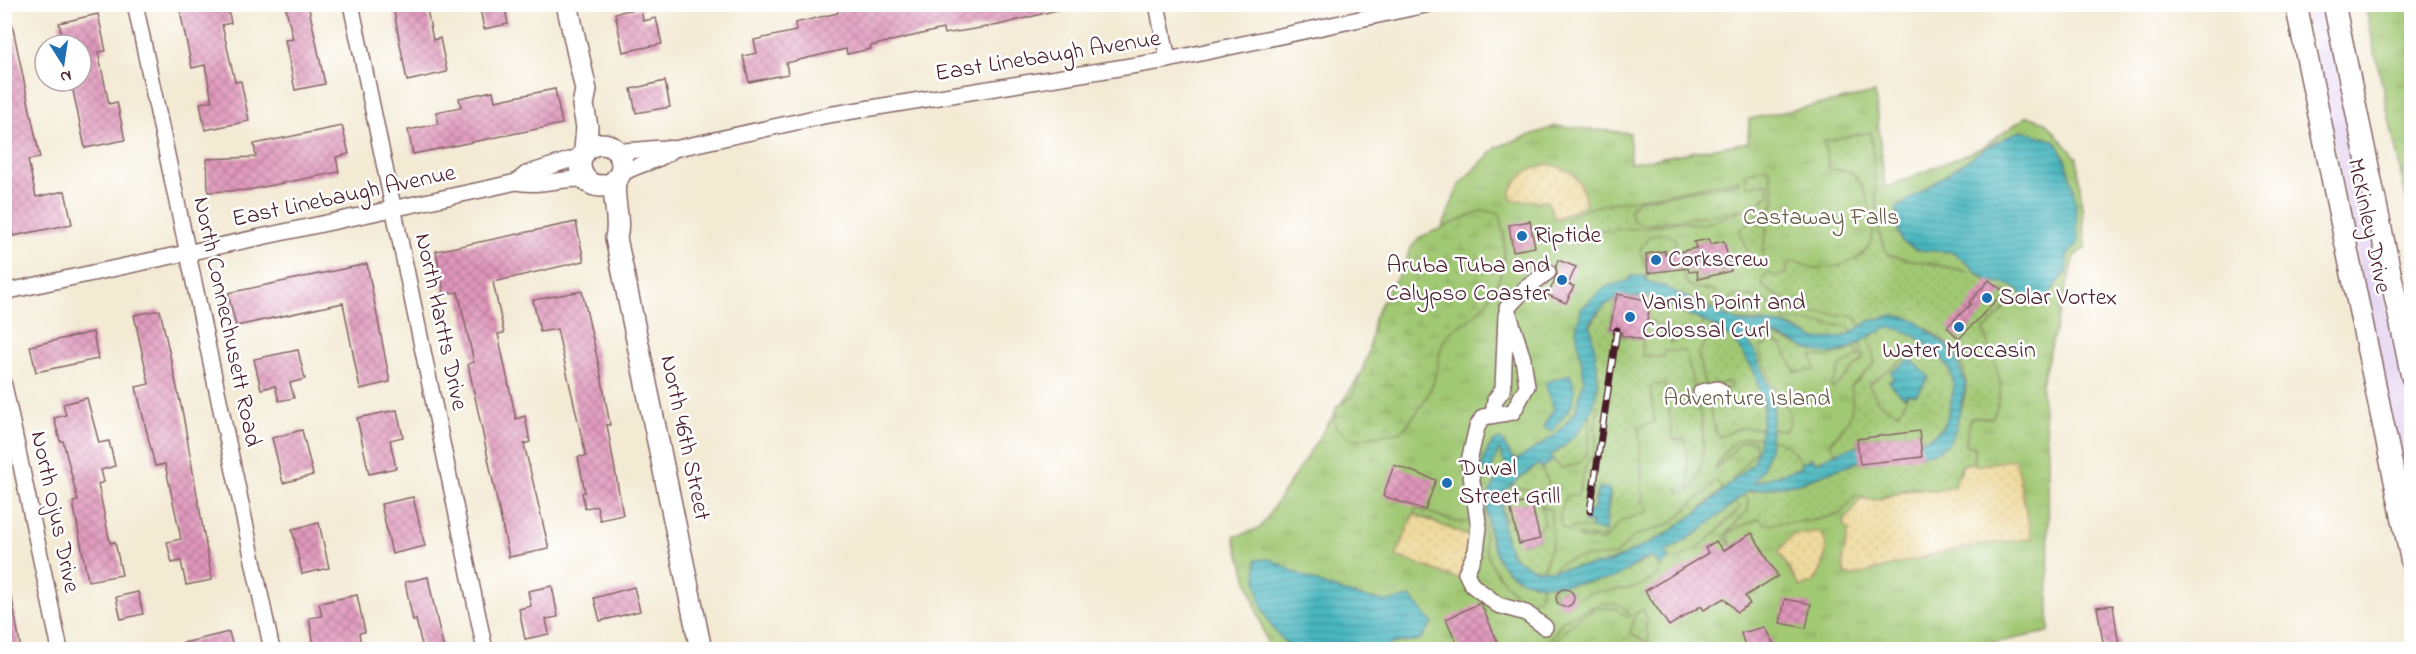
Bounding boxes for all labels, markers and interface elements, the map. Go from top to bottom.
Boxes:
street label: East Linebaugh Avenue [933,22,1164,92]
north arrow [33,33,93,93]
text: N [58,63,73,89]
street label: McKinley Drive [2336,155,2399,297]
street label: East Linebaugh Avenue [229,156,459,238]
street label: North Connechusett Road [182,194,270,451]
park label: Castaway Falls [1743,201,1899,237]
place label: Riptide [1534,219,1602,254]
marker: Riptide [1515,229,1529,243]
street label: North Hartts Drive [404,230,476,414]
place label: Corkscrew [1668,243,1768,278]
place label: Aruba Tuba and Calypso Coaster [1386,249,1551,313]
marker: Corkscrew [1649,253,1663,267]
marker: Aruba Tuba and Calypso Coaster [1555,273,1569,287]
place label: Solar Vortex [1999,281,2117,316]
place label: Vanish Point and Colossal Curl [1641,286,1806,349]
marker: Solar Vortex [1980,291,1994,305]
marker: Vanish Point and Colossal Curl [1623,310,1637,324]
marker: Water Moccasin [1952,320,1966,334]
place label: Water Moccasin [1882,334,2036,369]
street label: North 46th Street [649,352,719,524]
park label: Adventure Island [1664,382,1831,417]
street label: North Ojus Drive [20,428,88,596]
place label: Duval Street Grill [1458,452,1560,515]
marker: Duval Street Grill [1440,476,1454,490]

